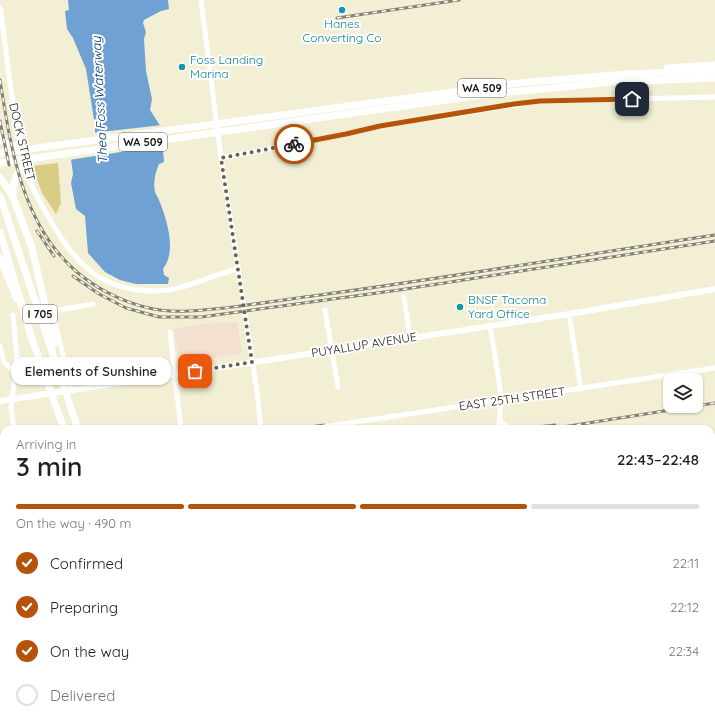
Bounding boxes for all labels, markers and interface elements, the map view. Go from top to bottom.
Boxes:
marker: Hanes Converting Co [337,5,347,15]
place label: Hanes Converting Co [302,16,382,45]
water label: Thea Foss Waterway [88,35,110,164]
place label: Foss Landing Marina [190,52,263,81]
marker: Foss Landing Marina [177,62,187,72]
road number: WA 509 [458,79,506,97]
pin [615,82,649,116]
icon: home [621,88,643,110]
street label: DOCK STREET [6,101,39,183]
courier [274,124,314,164]
road number: WA 509 [119,133,167,151]
icon: bike [283,133,305,155]
place label: BNSF Tacoma Yard Office [468,292,546,321]
marker: BNSF Tacoma Yard Office [455,302,465,312]
road number: I 705 [23,305,57,323]
street label: PUYALLUP AVENUE [310,329,418,360]
pin [178,354,212,388]
callout: Elements of Sunshine [11,357,171,385]
icon: bag [184,360,206,382]
text: Elements of Sunshine [25,363,157,379]
map controls [663,373,703,413]
button: layers [663,373,703,413]
street label: EAST 25TH STREET [458,384,566,413]
text: Arriving in [16,436,76,452]
text: 3 min [16,450,82,483]
text: 22:43–22:48 [617,450,699,469]
text: On the way · 490 m [16,515,131,531]
icon: check [16,552,38,574]
text: Confirmed [50,554,123,573]
text: 22:11 [673,555,699,571]
icon: check [16,596,38,618]
text: Preparing [50,598,118,617]
text: 22:12 [670,599,699,615]
icon: check [16,640,38,662]
text: On the way [50,642,129,661]
text: 22:34 [669,643,699,659]
text: Delivered [50,686,115,705]

